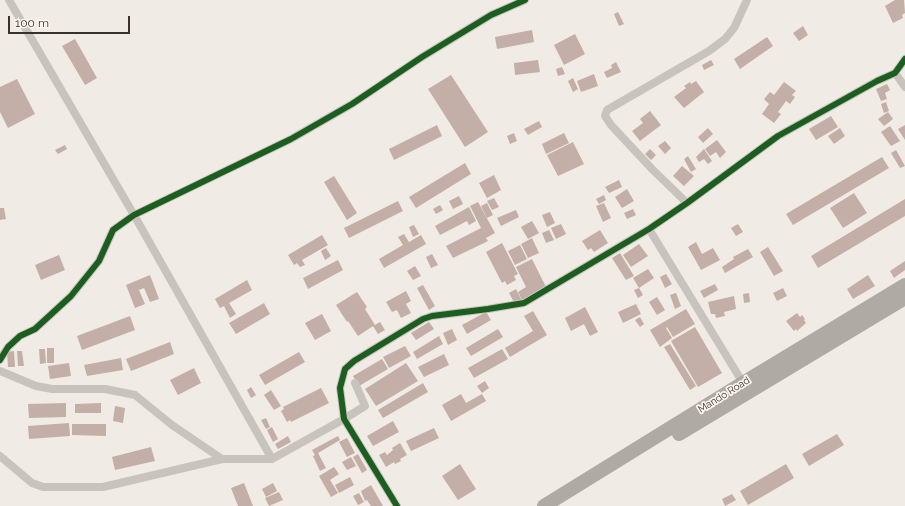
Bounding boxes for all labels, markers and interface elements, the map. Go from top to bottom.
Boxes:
scale bar [10,8,132,34]
text: 100 m [15,16,49,30]
street label: Mando Road [696,374,752,416]

